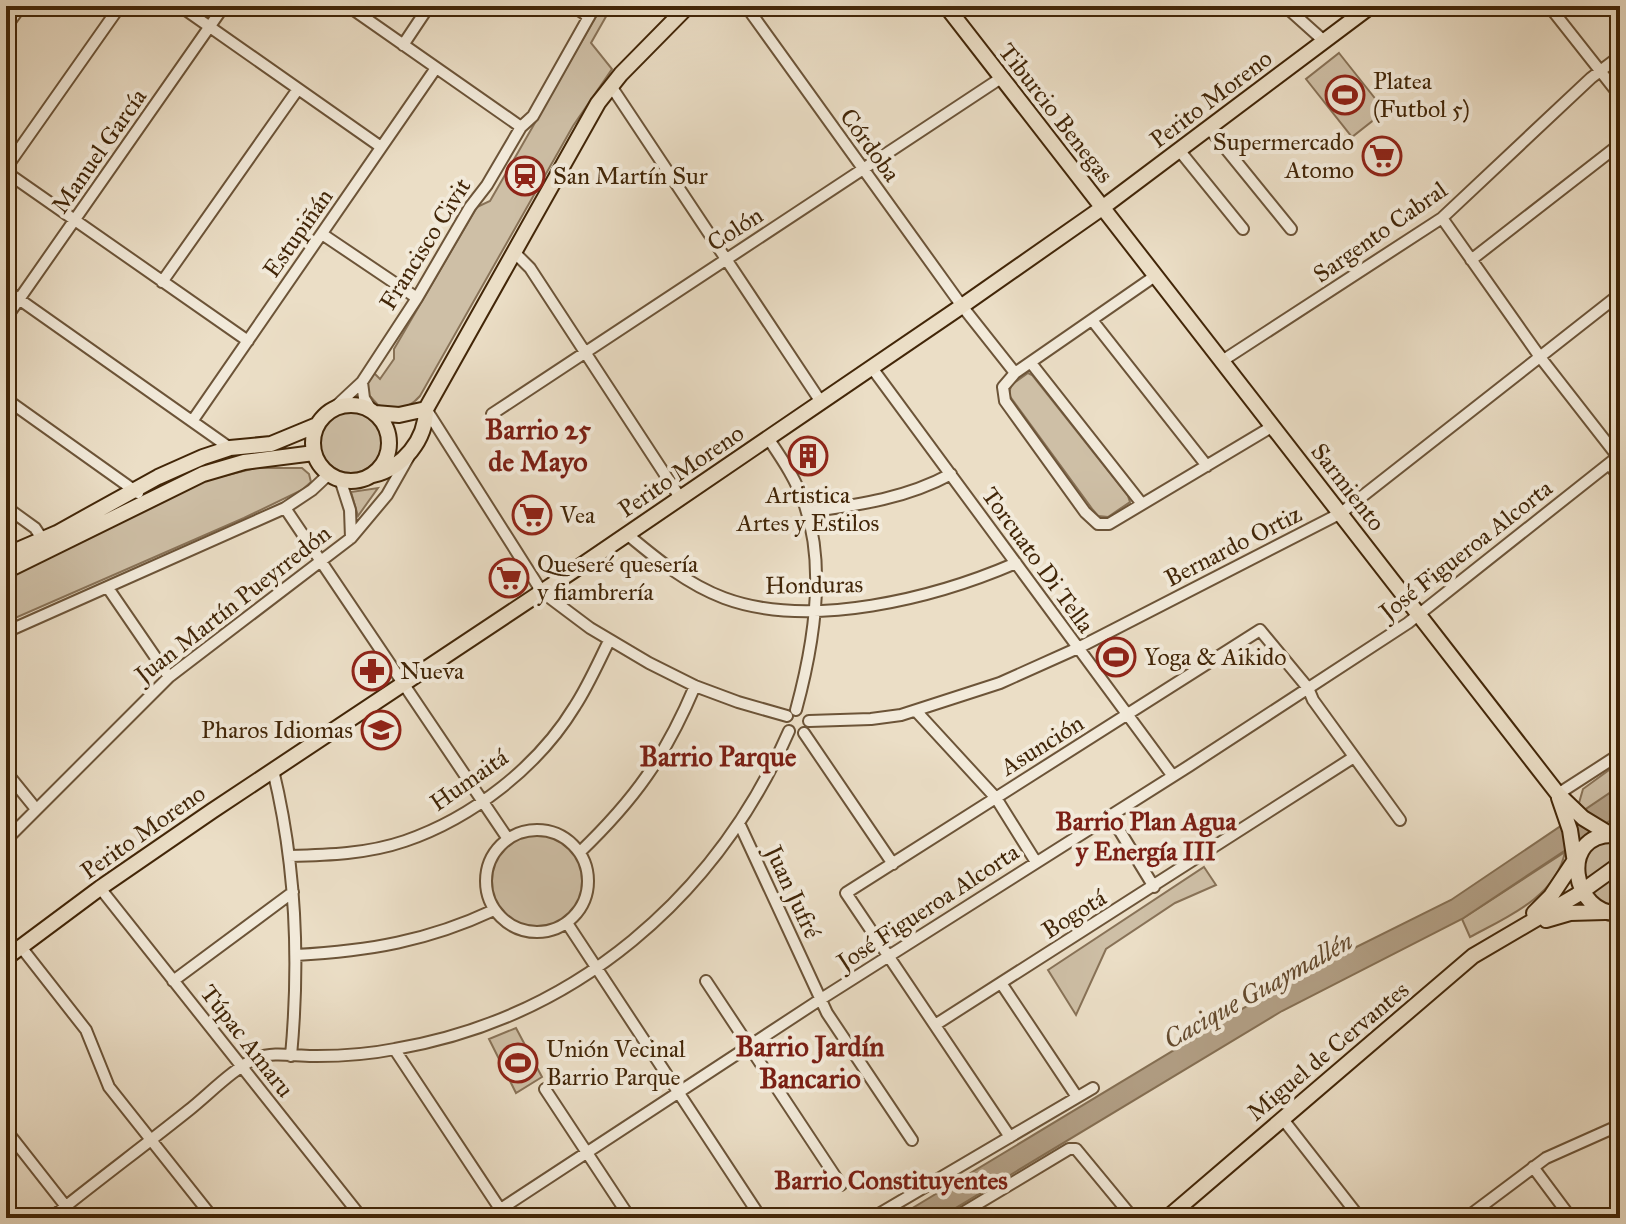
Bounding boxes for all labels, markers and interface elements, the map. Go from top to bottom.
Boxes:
street label: Tiburcio Benegas [992,37,1120,189]
street label: Perito Moreno [1144,43,1278,155]
place label: Platea (Futbol 5) [1373,66,1470,124]
sports icon: Platea (Futbol 5) [1324,74,1366,116]
street label: Manuel García [45,82,154,219]
street label: Córdoba [833,102,907,188]
place label: Supermercado Atomo [1213,127,1354,185]
supermarket icon: Supermercado Atomo [1361,135,1403,177]
station icon: San Martín Sur [504,155,546,197]
place label: San Martín Sur [553,161,708,191]
street label: Francisco Civit [373,172,478,315]
street label: Sargento Cabral [1307,175,1453,289]
street label: Estupiñán [256,183,340,283]
street label: Colón [702,200,768,258]
district label: Barrio 25 de Mayo [485,412,591,479]
street label: Perito Moreno [612,418,750,524]
building icon: Artistica Artes y Estilos [787,435,829,477]
street label: Sarmiento [1304,437,1392,537]
street label: José Figueroa Alcorta [1371,473,1559,629]
place label: Artistica Artes y Estilos [736,480,879,538]
street label: Torcuato Di Tella [975,481,1101,639]
supermarket icon: Vea [511,494,553,536]
street label: Bernardo Ortiz [1159,499,1307,593]
place label: Vea [559,500,596,530]
street label: Juan Martín Pueyrredón [127,518,337,692]
place label: Queseré quesería y fiambrería [537,549,699,607]
supermarket icon: Queseré quesería y fiambrería [488,557,530,599]
street label: Honduras [765,569,863,601]
sports icon: Yoga & Aikido [1095,636,1137,678]
place label: Yoga & Aikido [1144,642,1287,672]
pharmacy icon: Nueva [351,650,393,692]
place label: Nueva [400,656,465,686]
street label: Asunción [994,708,1089,783]
school or university icon: Pharos Idiomas [360,709,402,751]
place label: Pharos Idiomas [201,715,353,745]
district label: Barrio Parque [640,739,797,774]
street label: Humaitá [424,742,515,818]
street label: Perito Moreno [75,778,211,886]
district label: Barrio Plan Agua y Energía III [1056,805,1237,868]
street label: José Figueroa Alcorta [829,837,1025,979]
street label: Juan Jufré [757,838,828,943]
street label: Bogotá [1036,882,1112,945]
water label: Cacique Guaymallén [1158,925,1359,1055]
street label: Miguel de Cervantes [1241,975,1415,1127]
street label: Túpac Amaru [194,979,300,1103]
district label: Barrio Jardín Bancario [736,1029,885,1096]
place label: Unión Vecinal Barrio Parque [546,1034,686,1092]
sports icon: Unión Vecinal Barrio Parque [497,1042,539,1084]
district label: Barrio Constituyentes [774,1164,1008,1196]

